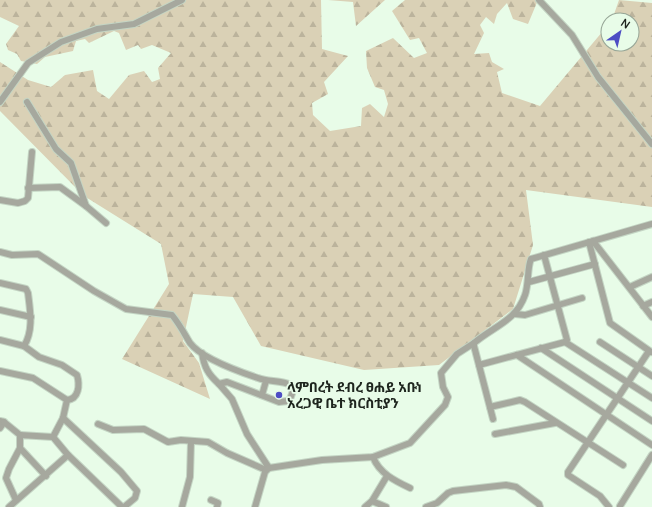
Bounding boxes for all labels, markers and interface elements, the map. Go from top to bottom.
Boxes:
north arrow [600,12,640,52]
text: N [618,15,633,32]
place label: ላምበረት ደብረ ፀሐይ አቡነ አረጋዊ ቤተ ክርስቲያን [287,377,422,412]
marker: ላምበረት ደብረ ፀሐይ አቡነ አረጋዊ ቤተ ክርስቲያን [274,390,284,400]

